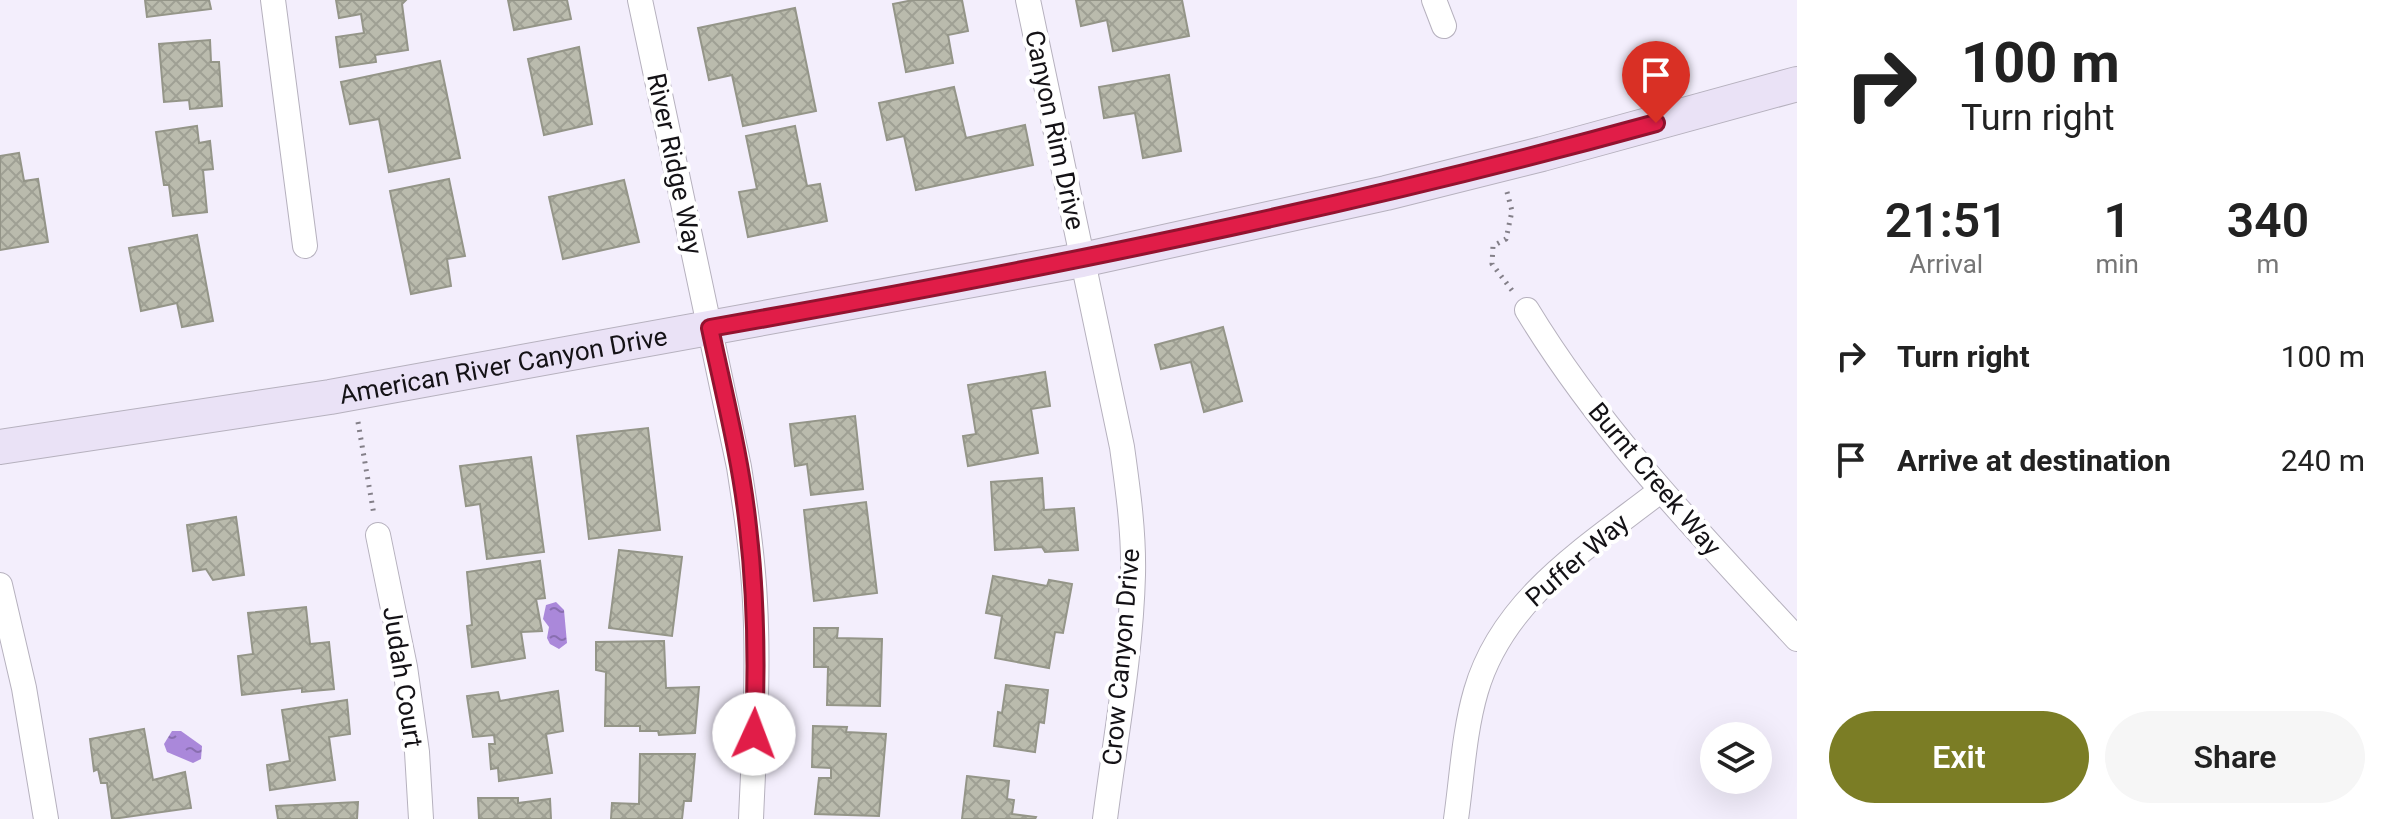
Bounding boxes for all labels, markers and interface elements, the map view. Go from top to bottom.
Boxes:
street label: Canyon Rim Drive [1019,28,1091,232]
text: 100 m [1961,30,2120,96]
icon: right [1829,32,1933,136]
pin [1622,41,1690,123]
icon: arrive [1634,53,1678,97]
street label: River Ridge Way [641,71,709,257]
text: Turn right [1961,97,2114,139]
text: 21:51 [1885,192,2008,249]
text: 1 [2104,192,2131,249]
text: 340 [2227,192,2309,249]
text: Arrival [1909,249,1983,279]
text: min [2095,249,2139,279]
text: m [2257,249,2279,279]
street label: American River Canyon Drive [337,321,670,410]
icon: right [1829,334,1873,378]
text: Turn right [1897,339,2030,374]
text: 100 m [2281,339,2365,374]
street label: Burnt Creek Way [1582,396,1728,562]
icon: arrive [1829,438,1873,482]
text: Arrive at destination [1897,443,2171,478]
text: 240 m [2281,443,2365,478]
street label: Puffer Way [1519,507,1635,613]
street label: Crow Canyon Drive [1097,547,1145,767]
street label: Judah Court [377,604,429,750]
position arrow [712,692,796,776]
button: Exit [1829,711,2089,803]
button: Share [2105,711,2365,803]
map controls [1700,722,1772,794]
button: layers [1700,722,1772,794]

